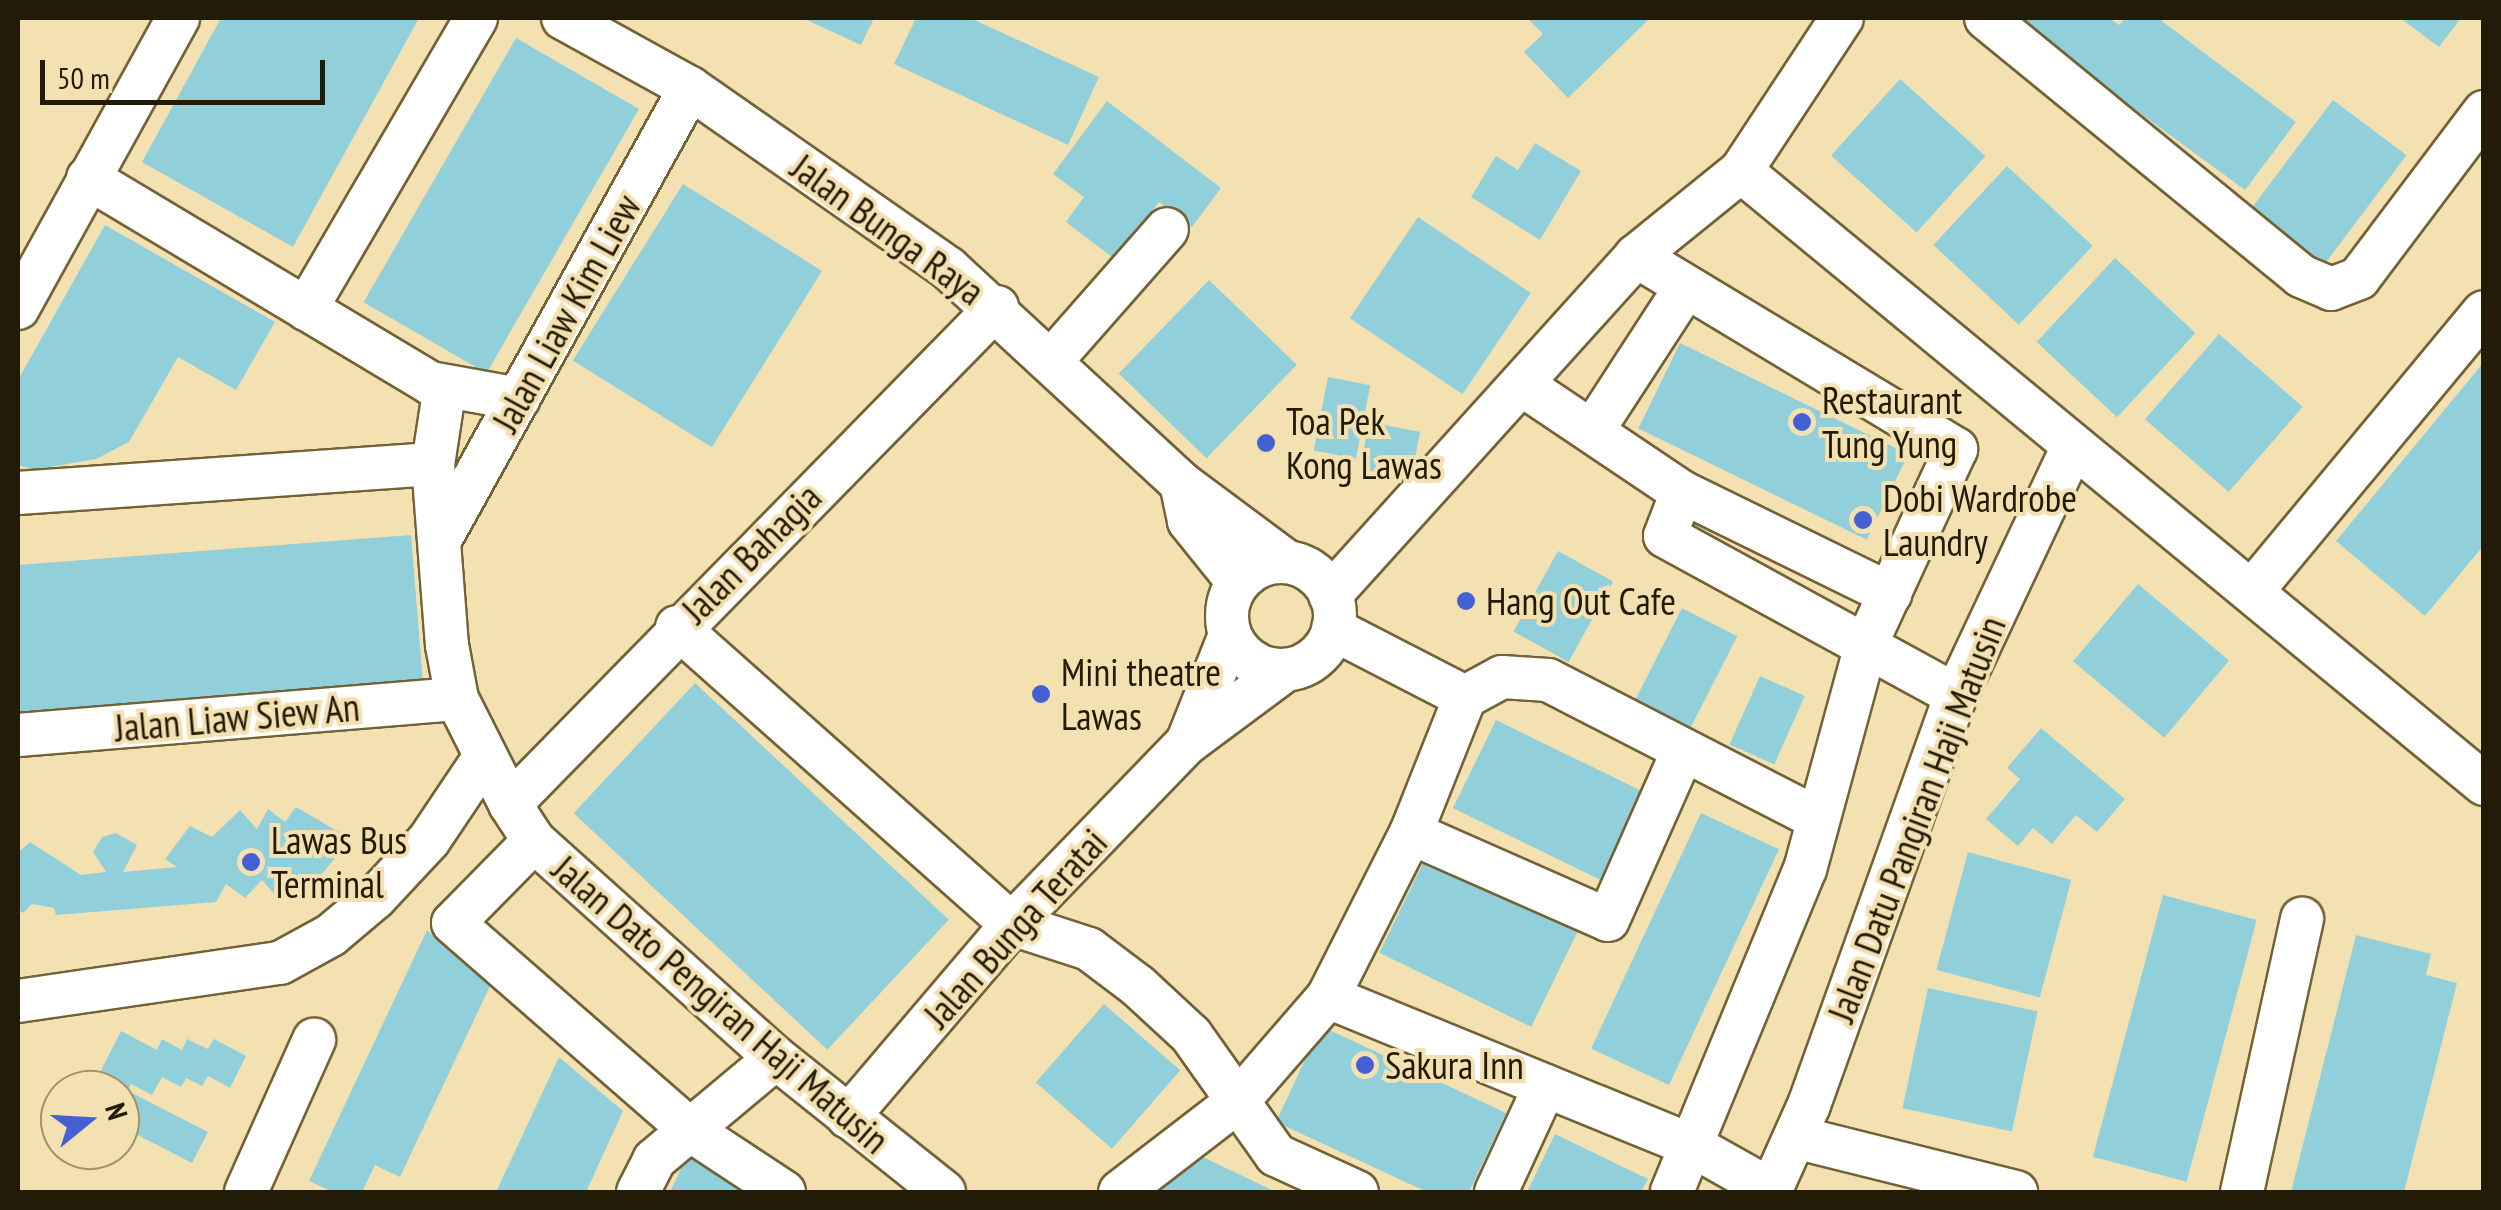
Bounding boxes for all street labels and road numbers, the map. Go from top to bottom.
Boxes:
street label: Jalan Bunga Raya [783,144,993,314]
street label: Jalan Liaw Kim Liew [482,186,650,440]
street label: Jalan Bahagia [672,474,830,632]
street label: Jalan Datu Pangiran Haji Matusin [1818,610,2014,1028]
street label: Jalan Liaw Siew An [112,683,362,751]
street label: Jalan Bunga Teratai [914,819,1116,1037]
street label: Jalan Dato Pengiran Haji Matusin [544,846,898,1162]

